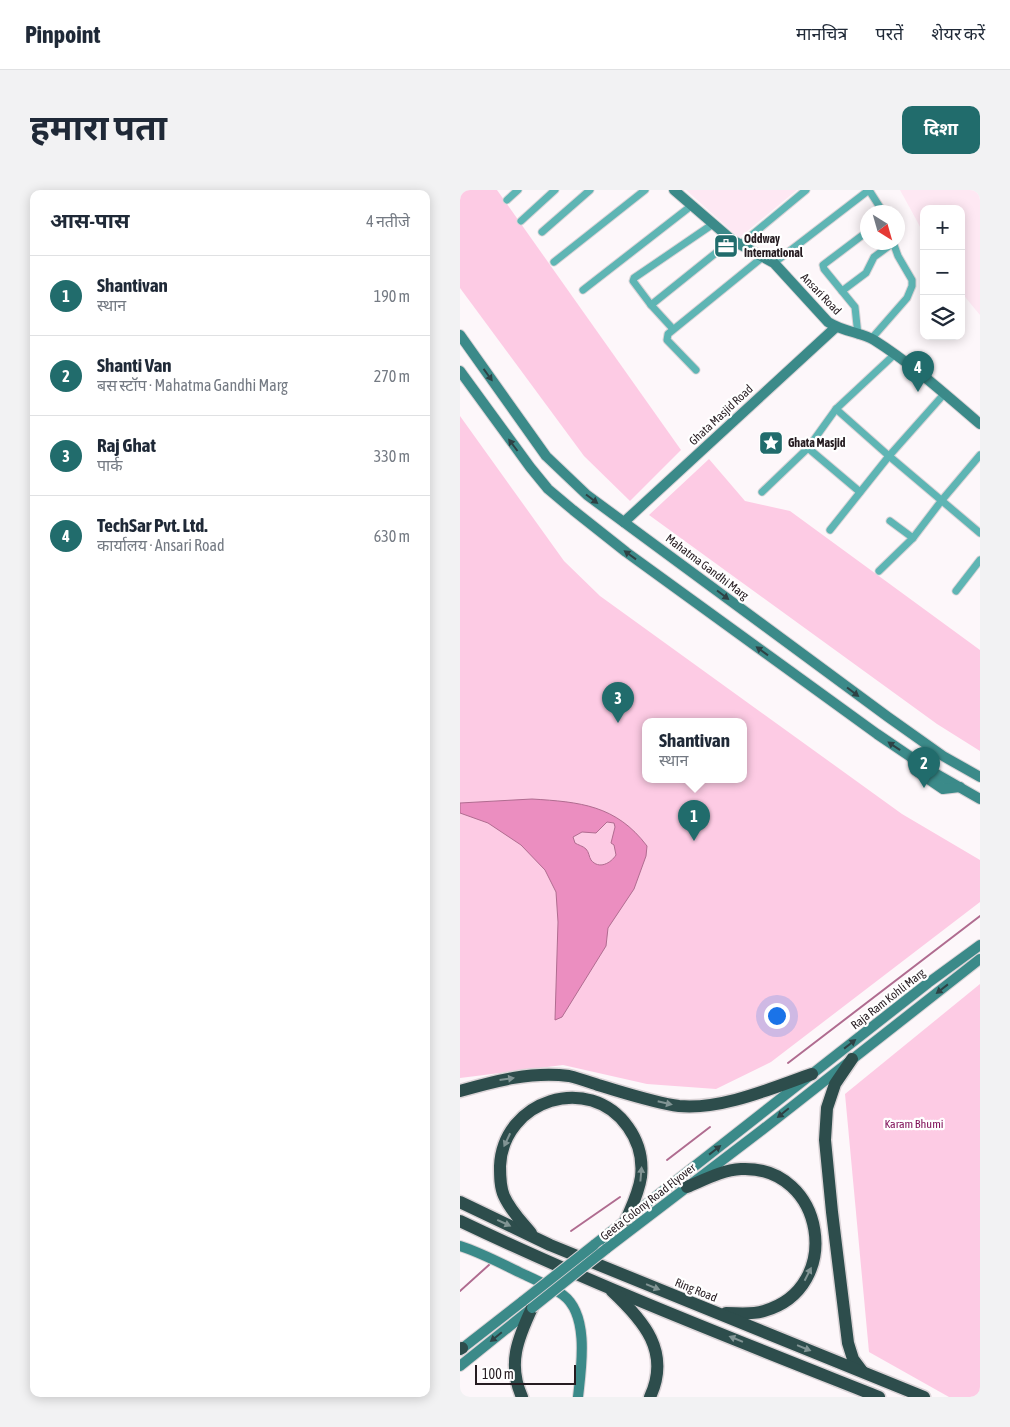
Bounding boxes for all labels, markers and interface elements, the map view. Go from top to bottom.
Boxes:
text: Pinpoint [25,21,100,48]
text: मानचित्र [796,23,847,44]
text: परतें [875,23,903,44]
text: शेयर करें [931,23,985,44]
button: दिशा [902,106,980,154]
text: हमारा पता [30,107,167,147]
north arrow [860,205,905,250]
map controls [920,205,965,340]
button: + [920,205,965,250]
text: आस-पास [50,208,129,232]
text: 4 नतीजे [366,212,410,230]
place label: Oddway International [744,232,804,260]
office icon: Oddway International [713,233,739,259]
button: − [920,250,965,295]
street label: Ansari Road [798,270,844,318]
text: Shantivan [97,274,168,296]
text: 1 [62,287,70,305]
text: 190 m [374,287,410,305]
button: layers [920,295,965,340]
text: स्थान [97,296,126,314]
pin: 4 [902,351,934,392]
text: Shanti Van [97,354,171,376]
text: 2 [62,367,70,385]
text: 270 m [374,367,410,385]
one-way arrow [483,368,493,381]
text: बस स्टॉप · Mahatma Gandhi Marg [97,376,288,394]
street label: Ghata Masjid Road [686,382,756,448]
place icon: Ghata Masjid [758,430,784,456]
text: Raj Ghat [97,434,156,456]
place label: Ghata Masjid [788,436,846,450]
one-way arrow [507,438,518,451]
text: 3 [62,447,70,465]
text: 330 m [374,447,410,465]
text: पार्क [97,456,123,474]
one-way arrow [585,493,598,504]
text: TechSar Pvt. Ltd. [97,514,208,536]
text: 4 [62,527,70,545]
text: 630 m [374,527,410,545]
street label: Mahatma Gandhi Marg [663,531,752,603]
text: कार्यालय · Ansari Road [97,536,225,554]
one-way arrow [624,550,637,561]
one-way arrow [716,590,730,600]
one-way arrow [755,646,769,656]
pin: 3 [602,682,634,723]
one-way arrow [847,686,860,696]
popup [642,718,747,783]
text: Shantivan [659,729,730,751]
one-way arrow [887,741,901,751]
pin: 2 [908,747,940,788]
text: स्थान [659,751,688,769]
pin: 1 [678,800,710,841]
street label: Raja Ram Kohli Marg [848,965,928,1032]
one-way arrow [935,984,948,995]
your location [764,1003,790,1029]
one-way arrow [843,1038,856,1049]
one-way arrow [499,1074,515,1082]
one-way arrow [658,1099,673,1107]
one-way arrow [777,1108,790,1119]
park label: Karam Bhumi [884,1117,944,1131]
one-way arrow [503,1132,511,1147]
one-way arrow [708,1145,722,1155]
street label: Geeta Colony Road Flyover [598,1160,699,1243]
one-way arrow [637,1166,645,1182]
one-way arrow [497,1219,511,1227]
one-way arrow [804,1266,812,1281]
street label: Ring Road [673,1275,719,1305]
one-way arrow [646,1283,661,1291]
one-way arrow [490,1332,503,1343]
one-way arrow [729,1335,743,1343]
one-way arrow [797,1344,812,1352]
scale bar [475,1362,576,1385]
text: 100 m [482,1366,514,1382]

